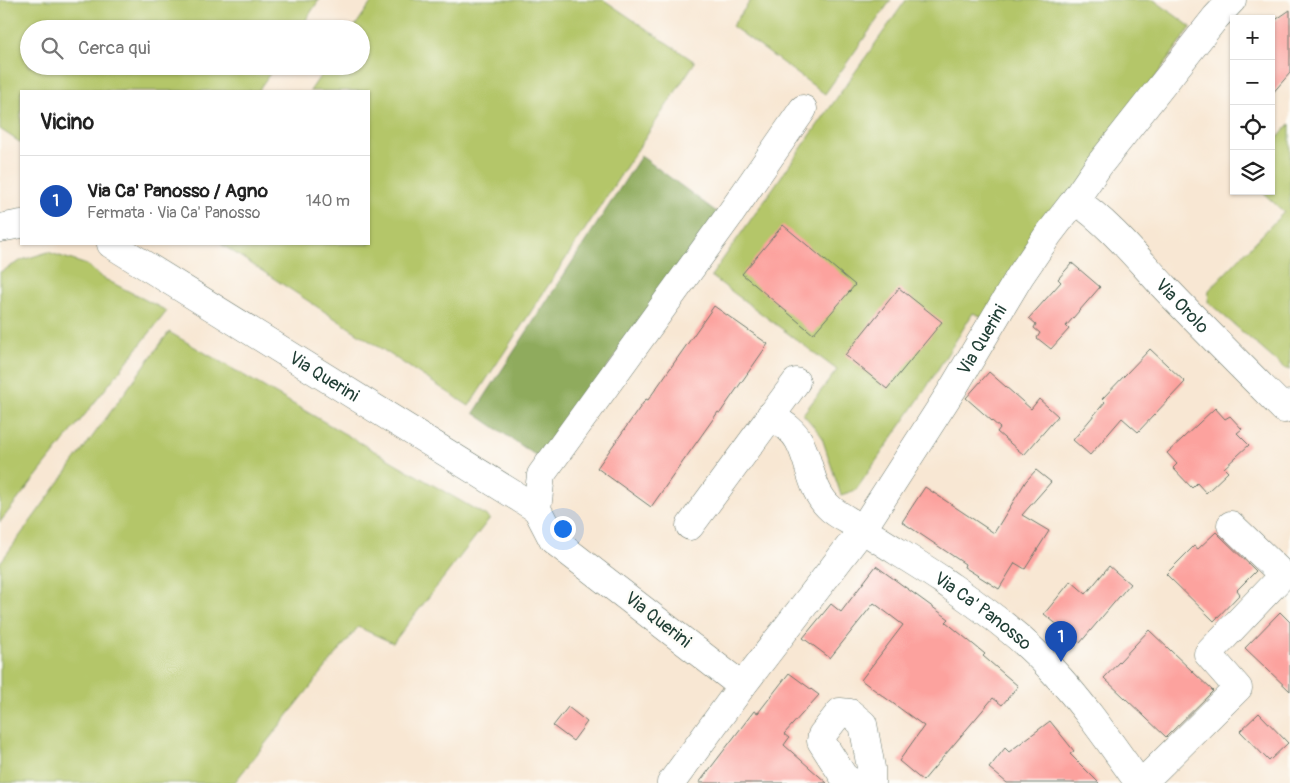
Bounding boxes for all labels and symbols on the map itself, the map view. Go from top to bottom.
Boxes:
street label: Via Orolo [1151,274,1214,338]
street label: Via Querini [952,300,1012,379]
street label: Via Querini [285,346,363,407]
your location [550,516,576,542]
street label: Via Ca' Panosso [930,567,1037,655]
street label: Via Querini [620,587,696,653]
pin: 1 [1045,621,1077,662]

